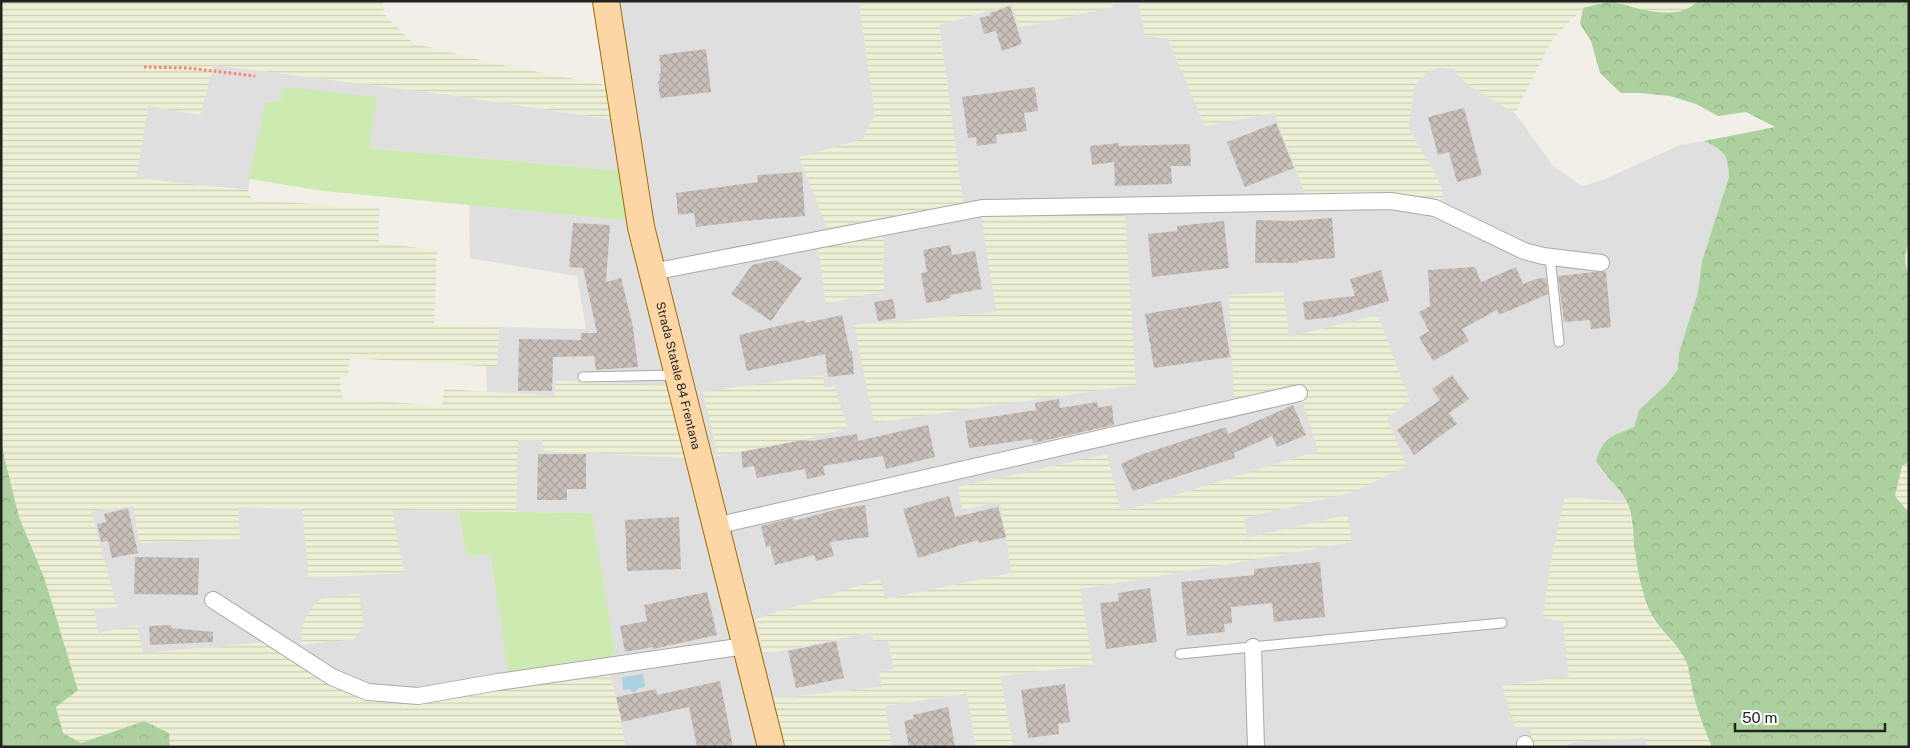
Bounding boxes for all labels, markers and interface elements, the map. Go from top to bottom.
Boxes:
street label: Strada Statale 84 Frentana [653,300,703,451]
scale bar [1735,700,1885,732]
text: 50 m [1742,709,1777,726]

